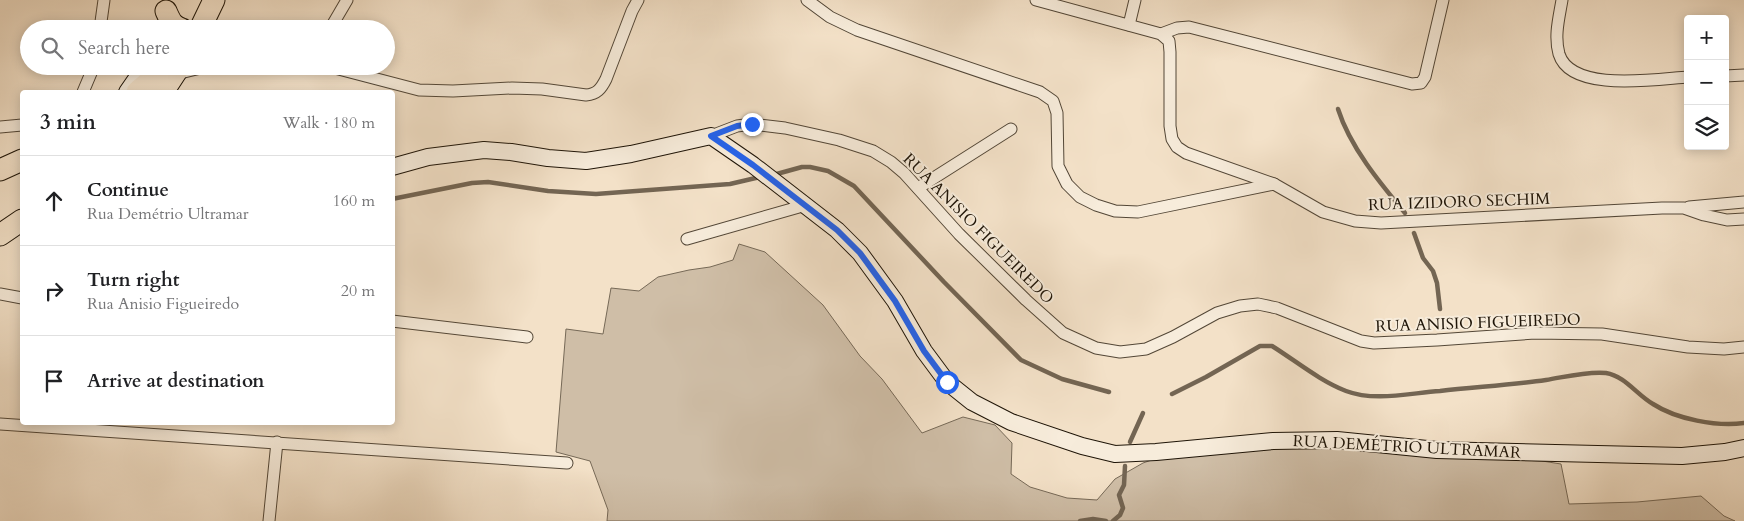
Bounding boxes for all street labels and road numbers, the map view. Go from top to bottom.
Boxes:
street label: RUA ANISIO FIGUEIREDO [898,148,1059,309]
street label: RUA IZIDORO SECHIM [1368,188,1550,216]
street label: RUA ANISIO FIGUEIREDO [1375,308,1581,338]
street label: RUA DEMÉTRIO ULTRAMAR [1292,430,1522,464]

